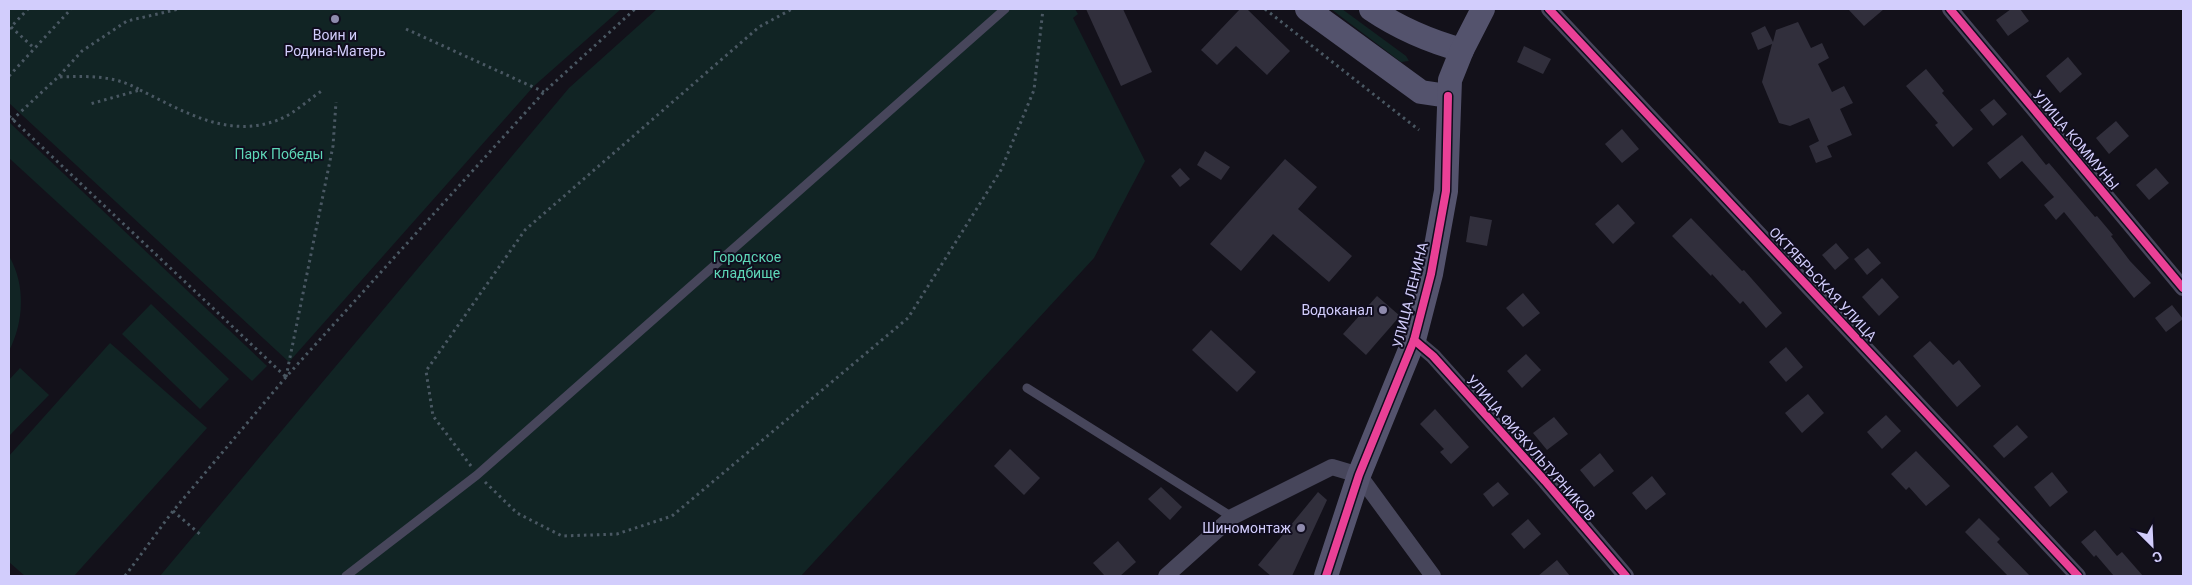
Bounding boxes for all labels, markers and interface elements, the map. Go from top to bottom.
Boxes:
marker: Воин и Родина-Матерь [329,13,341,25]
place label: Воин и Родина-Матерь [284,27,386,59]
street label: УЛИЦА КОММУНЫ [2030,87,2122,193]
park label: Парк Победы [235,146,323,162]
street label: ОКТЯБРЬСКАЯ УЛИЦА [1766,224,1880,344]
street label: УЛИЦА ЛЕНИНА [1389,240,1431,350]
park label: Городское кладбище [713,249,781,281]
place label: Водоканал [1301,302,1373,318]
marker: Водоканал [1377,304,1389,316]
street label: УЛИЦА ФИЗКУЛЬТУРНИКОВ [1463,372,1599,524]
place label: Шиномонтаж [1202,520,1291,536]
north arrow [2127,520,2177,570]
marker: Шиномонтаж [1295,522,1307,534]
text: С [2150,548,2165,566]

